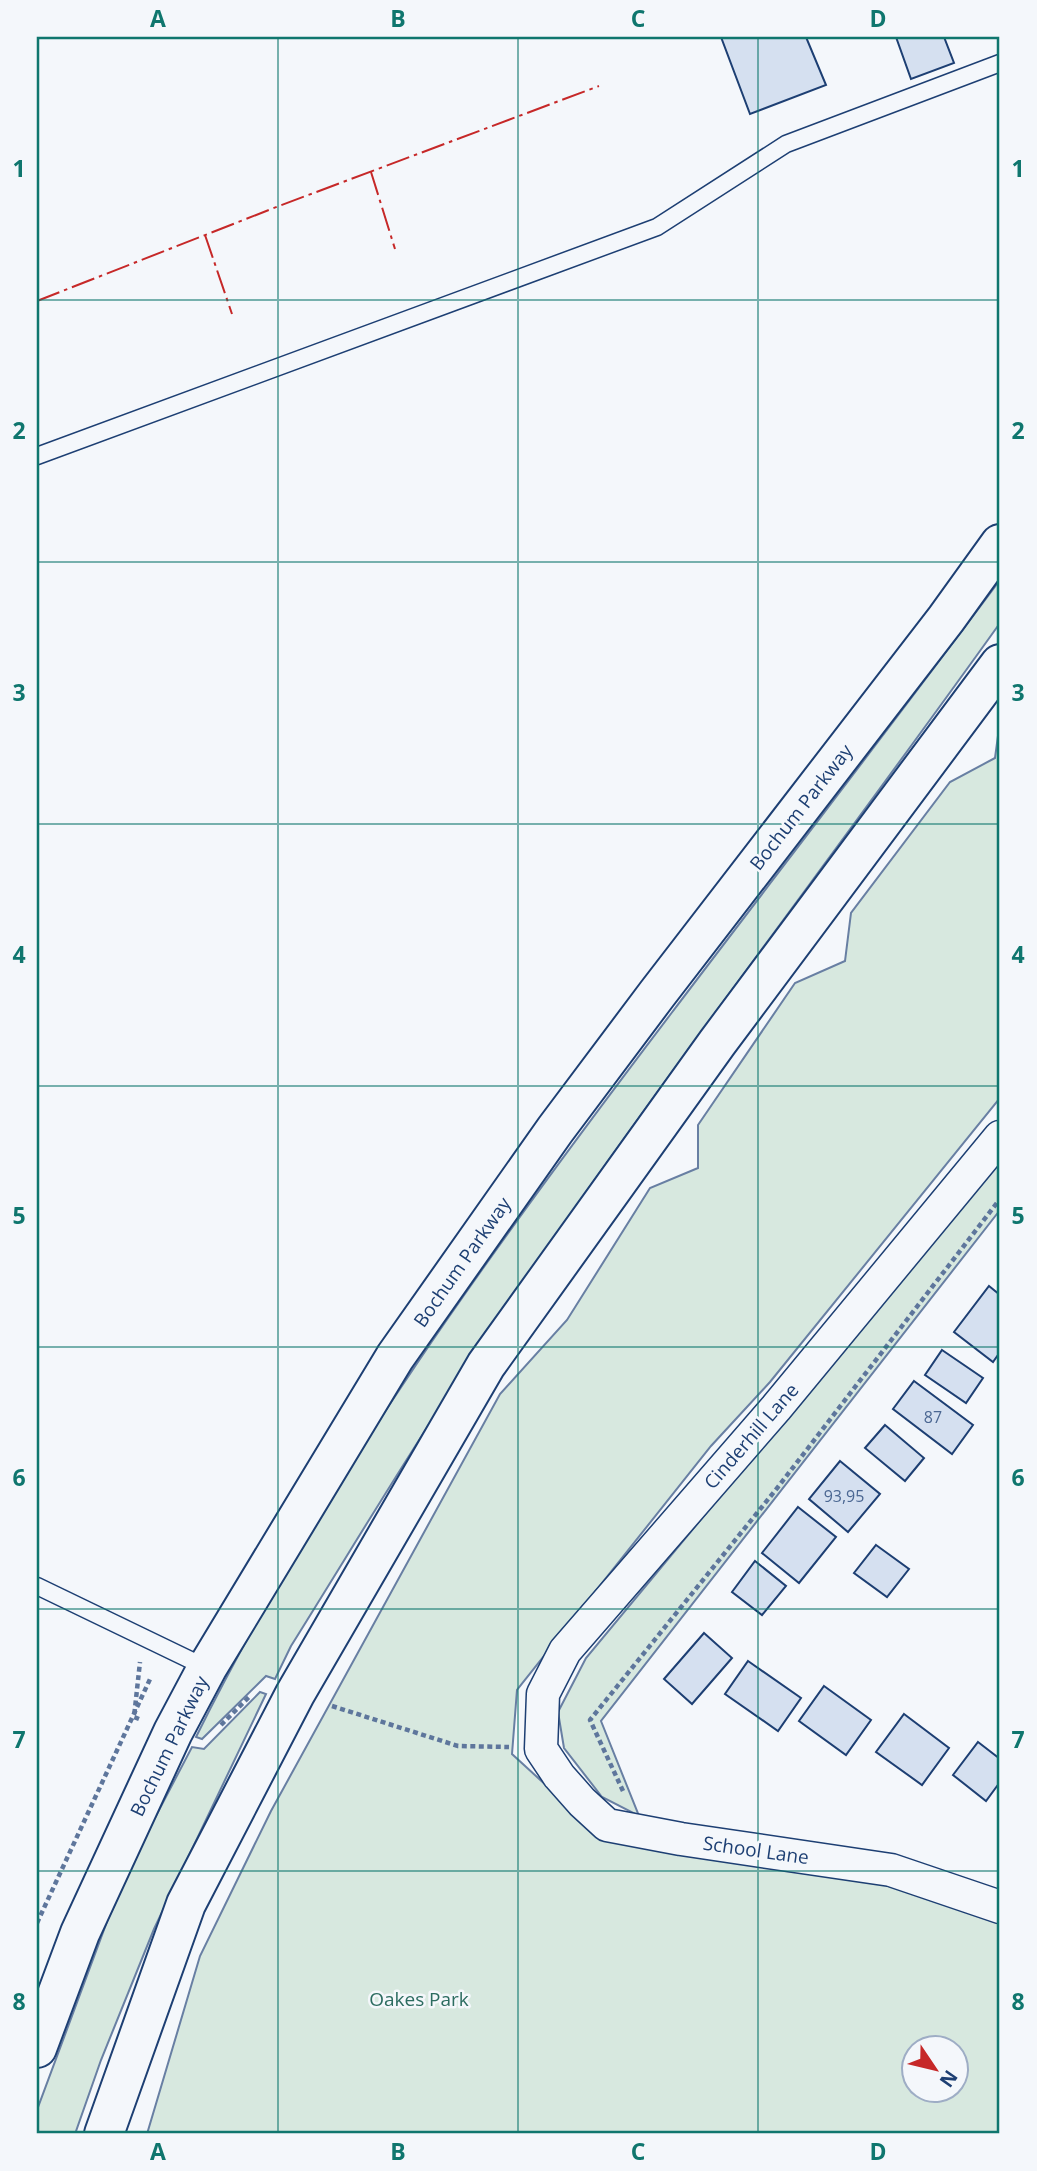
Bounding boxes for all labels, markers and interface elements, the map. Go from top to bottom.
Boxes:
text: A [150,2,166,34]
text: B [390,2,406,34]
text: C [631,2,645,34]
text: D [869,2,887,34]
text: 1 [12,152,26,184]
text: 1 [1011,152,1025,184]
text: 2 [12,414,26,446]
text: 2 [1011,414,1025,446]
text: 3 [12,676,26,708]
text: 3 [1011,676,1025,708]
street label: Bochum Parkway [744,738,859,875]
text: 4 [12,938,26,970]
text: 4 [1011,938,1025,970]
street label: Bochum Parkway [407,1191,517,1332]
text: 5 [12,1199,26,1231]
text: 5 [1011,1199,1025,1231]
street label: Cinderhill Lane [698,1378,804,1494]
house number: 87 [924,1406,942,1428]
text: 6 [12,1461,26,1493]
text: 6 [1011,1461,1025,1493]
house number: 93,95 [824,1485,864,1507]
street label: Bochum Parkway [124,1671,214,1821]
text: 7 [12,1723,26,1755]
text: 7 [1011,1723,1025,1755]
street label: School Lane [701,1830,811,1870]
text: 8 [12,1985,26,2017]
text: 8 [1011,1985,1025,2017]
park label: Oakes Park [369,1986,469,2012]
north arrow [900,2035,970,2104]
text: N [934,2065,964,2093]
text: A [150,2135,166,2167]
text: B [390,2135,406,2167]
text: C [631,2135,645,2167]
text: D [869,2135,887,2167]

